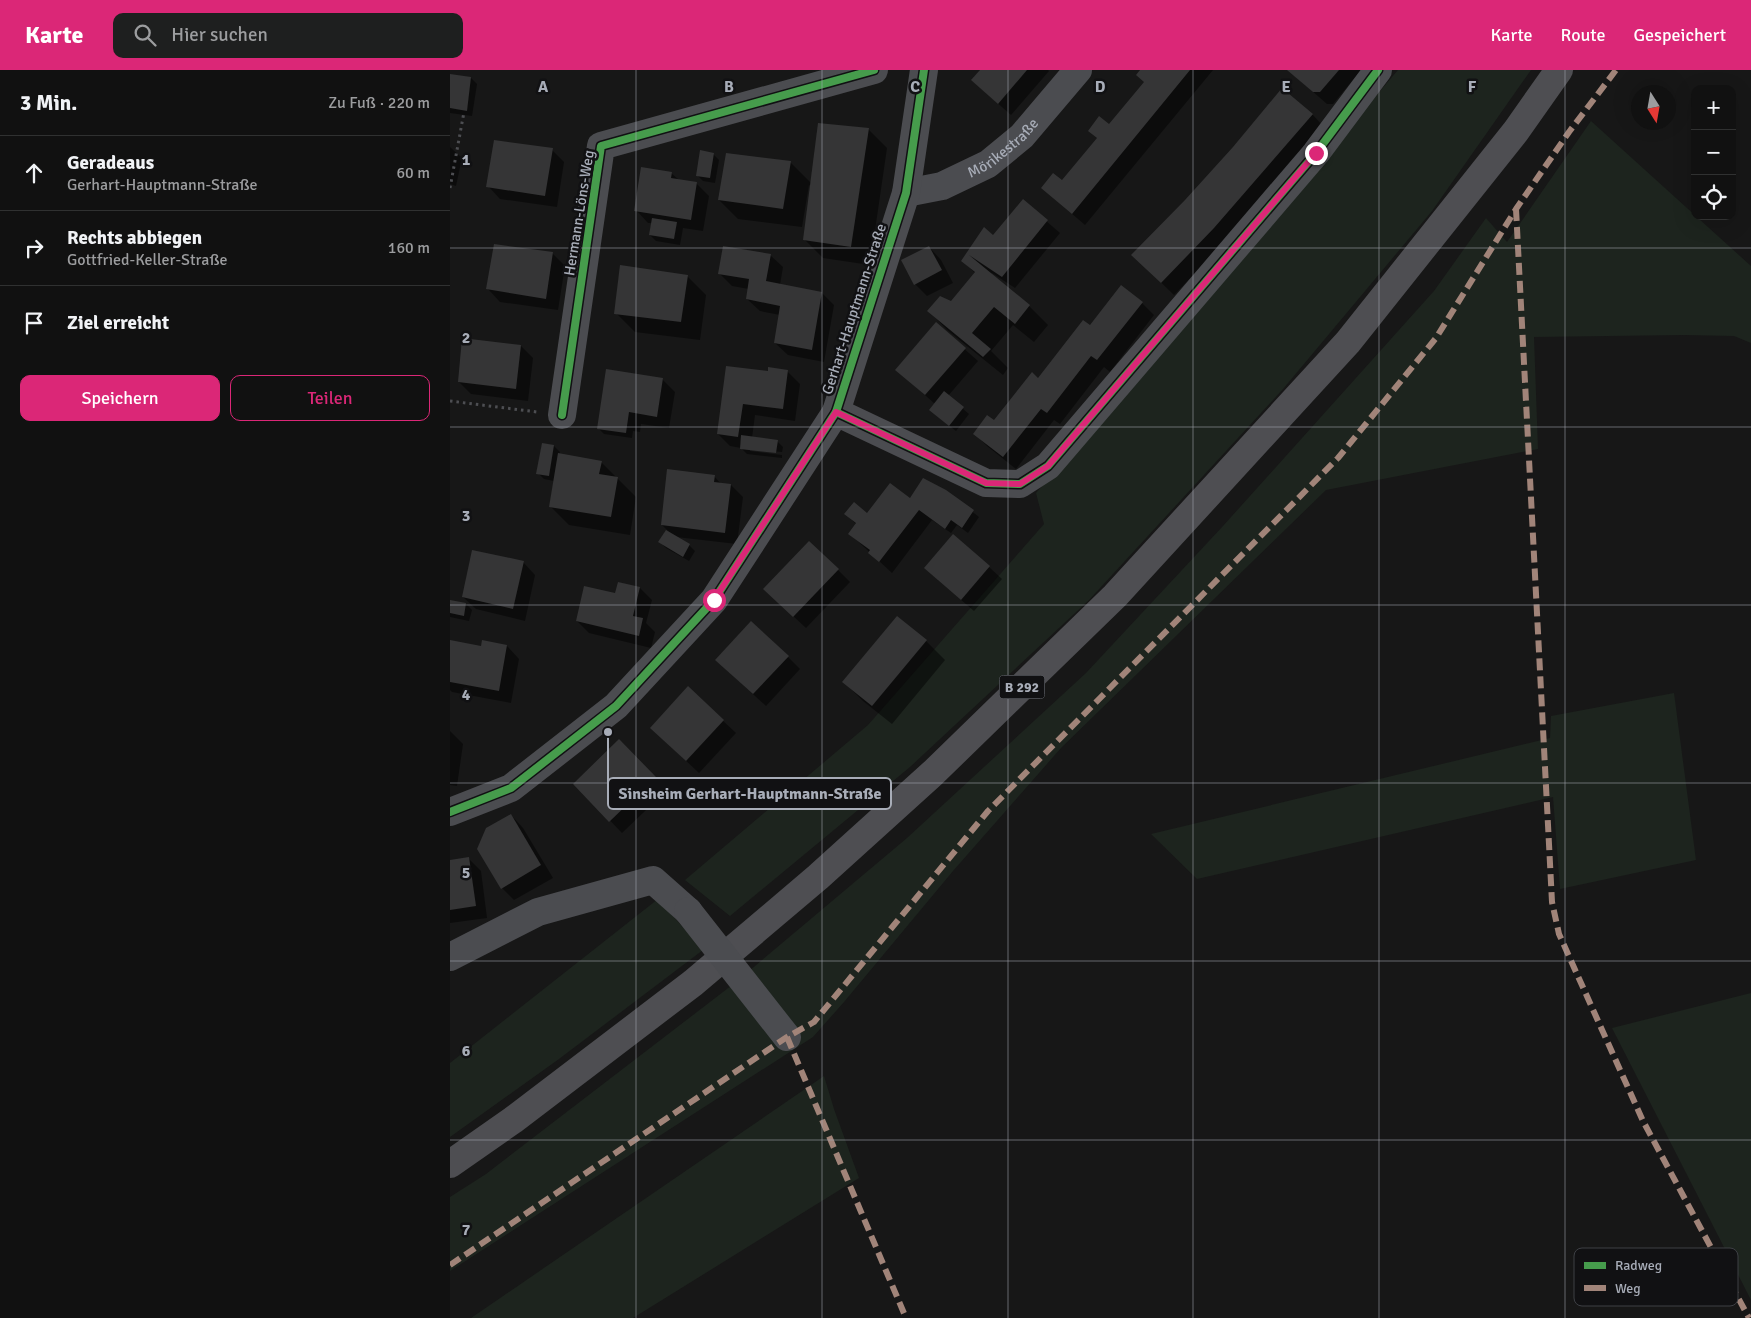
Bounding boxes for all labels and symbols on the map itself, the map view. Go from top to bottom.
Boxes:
text: A [538,77,549,97]
text: B [724,77,734,97]
text: C [910,77,920,97]
text: D [1095,77,1106,97]
text: E [1281,77,1291,97]
text: F [1468,77,1477,97]
north arrow [1631,85,1676,130]
street label: Mörikestraße [964,115,1042,182]
route end [1305,142,1328,165]
street label: Hermann-Löns-Weg [560,149,598,277]
text: 1 [462,150,471,170]
street label: Gerhart-Hauptmann-Straße [818,221,890,397]
text: 2 [462,328,470,348]
text: 3 [462,506,470,526]
route start [703,589,726,612]
road number: B 292 [1000,676,1044,698]
text: 4 [462,685,471,705]
callout: Sinsheim Gerhart-Hauptmann-Straße [608,778,891,809]
text: Sinsheim Gerhart-Hauptmann-Straße [618,784,882,804]
text: 5 [462,863,470,883]
text: 6 [462,1041,471,1061]
text: 7 [462,1220,471,1240]
legend [1574,1248,1738,1306]
text: Radweg [1615,1257,1662,1274]
text: Weg [1615,1280,1641,1297]

